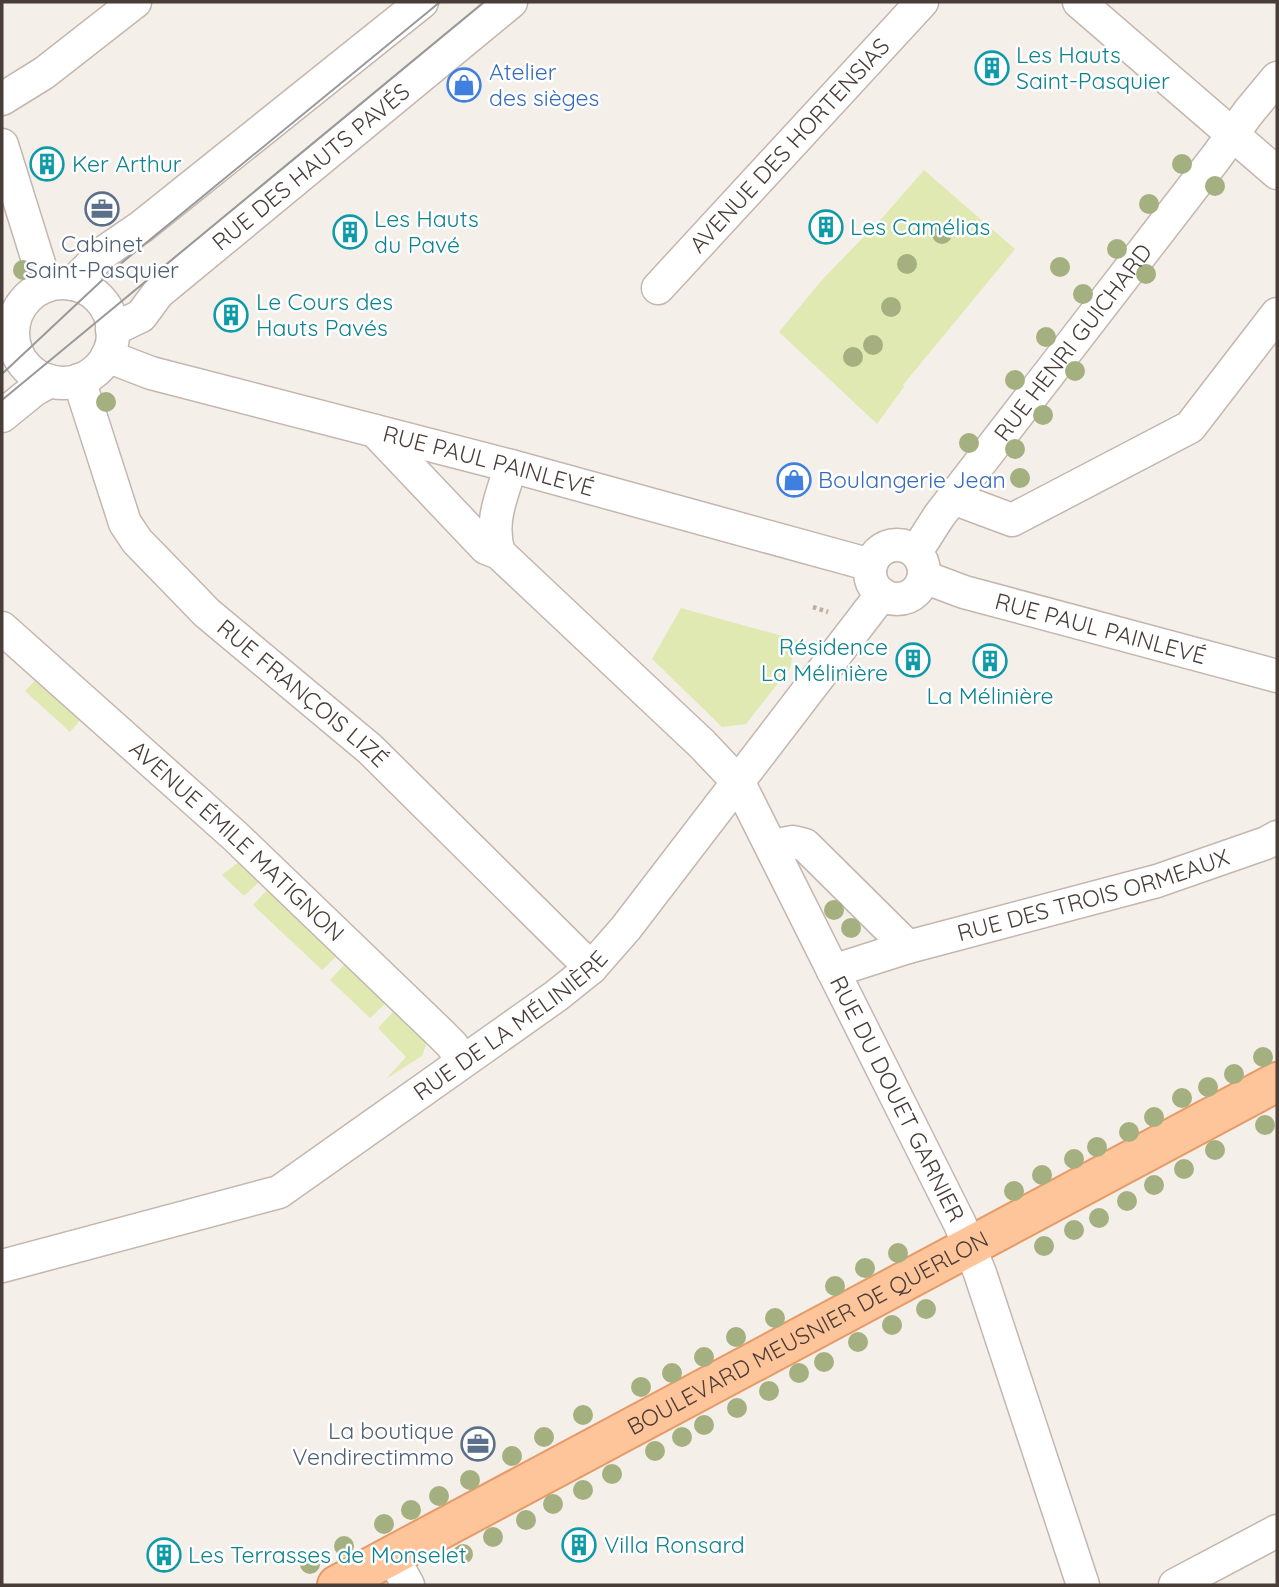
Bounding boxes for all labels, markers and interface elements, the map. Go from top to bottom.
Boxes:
street label: AVENUE DES HORTENSIAS [683,32,896,259]
place label: Les Hauts Saint-Pasquier [1016,40,1170,95]
building icon: Les Hauts Saint-Pasquier [973,49,1011,87]
place label: Atelier des sièges [489,57,599,112]
shop icon: Atelier des sièges [445,66,483,104]
street label: RUE DES HAUTS PAVÉS [206,77,415,256]
building icon: Ker Arthur [28,145,66,183]
place label: Ker Arthur [72,149,182,178]
office icon: Cabinet Saint-Pasquier [83,190,121,228]
place label: Les Hauts du Pavé [374,204,479,259]
building icon: Les Camélias [807,208,845,246]
place label: Les Camélias [850,212,990,241]
building icon: Les Hauts du Pavé [331,213,369,251]
place label: Cabinet Saint-Pasquier [25,229,179,284]
street label: RUE HENRI GUICHARD [987,238,1158,447]
place label: Le Cours des Hauts Pavés [256,287,393,342]
building icon: Le Cours des Hauts Pavés [212,296,250,334]
street label: RUE PAUL PAINLEVÉ [380,419,598,502]
shop icon: Boulangerie Jean [775,461,813,499]
place label: Boulangerie Jean [818,465,1006,494]
street label: RUE PAUL PAINLEVÉ [992,586,1209,670]
street label: RUE FRANÇOIS LIZÉ [211,613,395,773]
place label: Résidence La Mélinière [761,632,888,687]
building icon: Résidence La Mélinière [894,641,932,679]
building icon: La Mélinière [971,642,1009,680]
place label: La Mélinière [926,681,1054,710]
street label: AVENUE ÉMILE MATIGNON [124,734,351,947]
street label: RUE DES TROIS ORMEAUX [954,842,1233,947]
street label: RUE DE LA MÉLINIÈRE [407,944,614,1106]
street label: RUE DU DOUET GARNIER [824,971,972,1226]
street label: BOULEVARD MEUSNIER DE QUERLON [622,1224,993,1441]
place label: La boutique Vendirectimmo [292,1416,454,1471]
office icon: La boutique Vendirectimmo [459,1425,497,1463]
building icon: Villa Ronsard [560,1526,598,1564]
place label: Villa Ronsard [604,1530,745,1559]
building icon: Les Terrasses de Monselet [145,1536,183,1574]
place label: Les Terrasses de Monselet [188,1540,467,1569]

